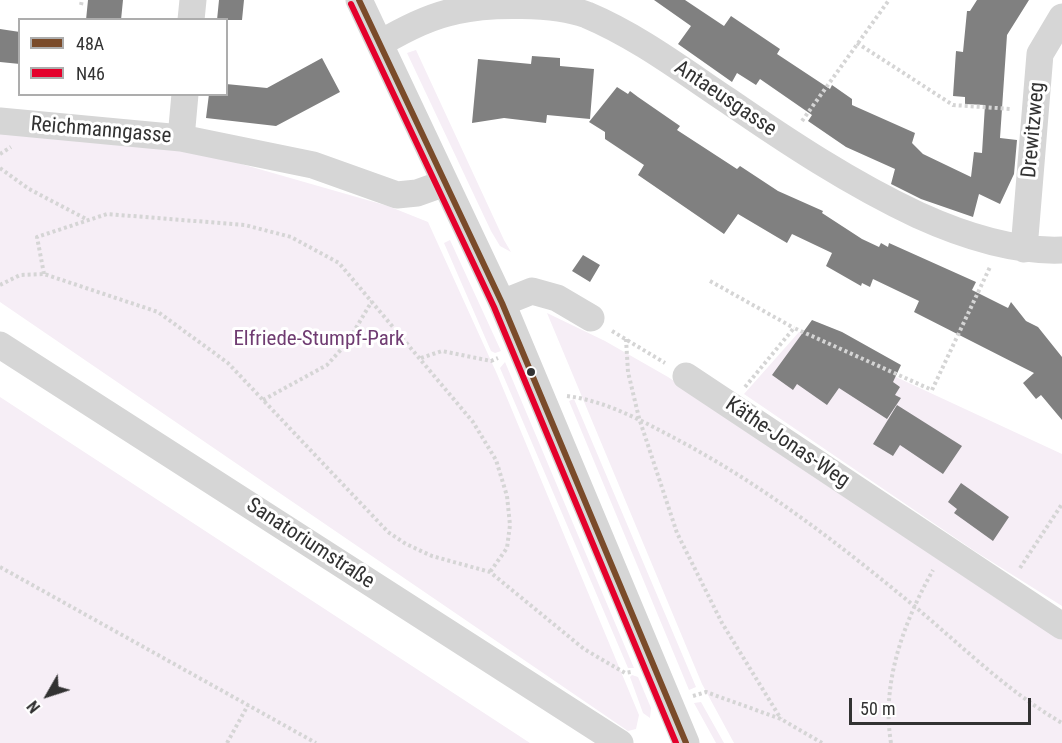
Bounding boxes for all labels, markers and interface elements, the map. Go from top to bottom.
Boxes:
legend [18,18,228,96]
text: 48A [76,33,104,54]
street label: Antaeusgasse [669,56,781,142]
text: N46 [76,63,105,84]
street label: Drewitzweg [1017,81,1051,179]
street label: Reichmanngasse [30,112,172,150]
park label: Elfriede-Stumpf-Park [233,327,405,353]
unlabelled marker [525,366,537,378]
street label: Käthe-Jonas-Weg [720,392,854,494]
street label: Sanatoriumstraße [241,493,379,595]
north arrow [18,665,78,725]
scale bar [852,686,1034,724]
text: N [23,697,44,716]
text: 50 m [860,698,895,719]

